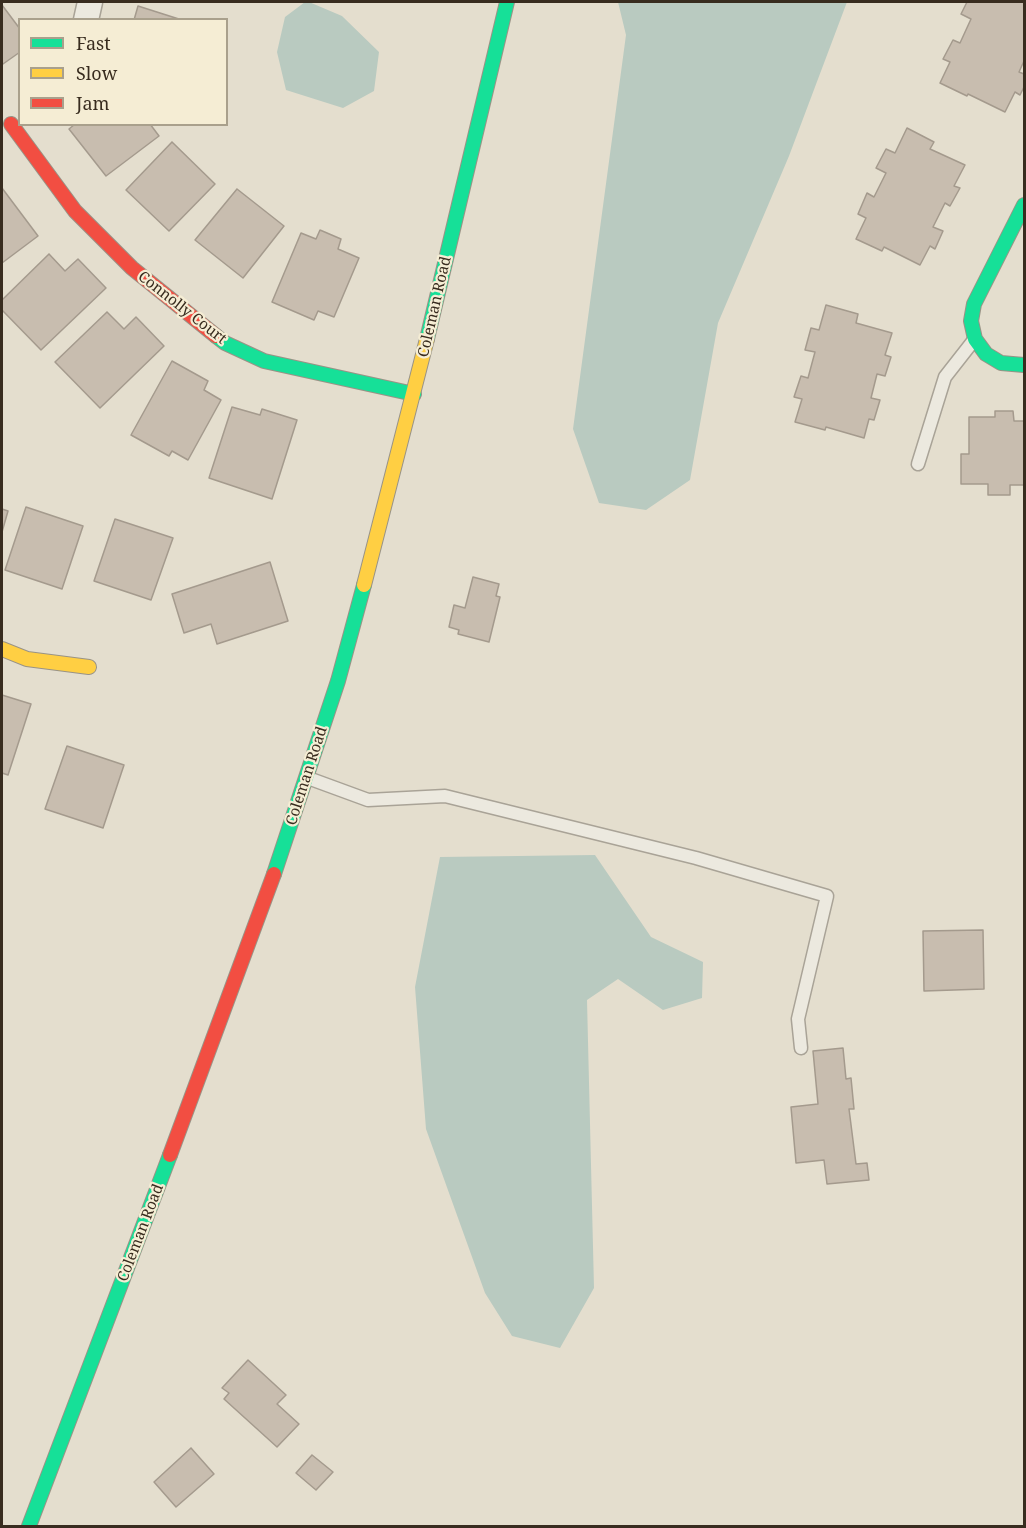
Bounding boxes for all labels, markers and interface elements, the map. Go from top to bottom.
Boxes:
legend [18,18,228,126]
text: Fast [76,31,111,55]
text: Slow [76,61,117,85]
text: Jam [76,91,110,115]
street label: Coleman Road [415,255,455,359]
street label: Connolly Court [134,268,230,348]
street label: Coleman Road [283,724,331,828]
street label: Coleman Road [114,1182,168,1284]

